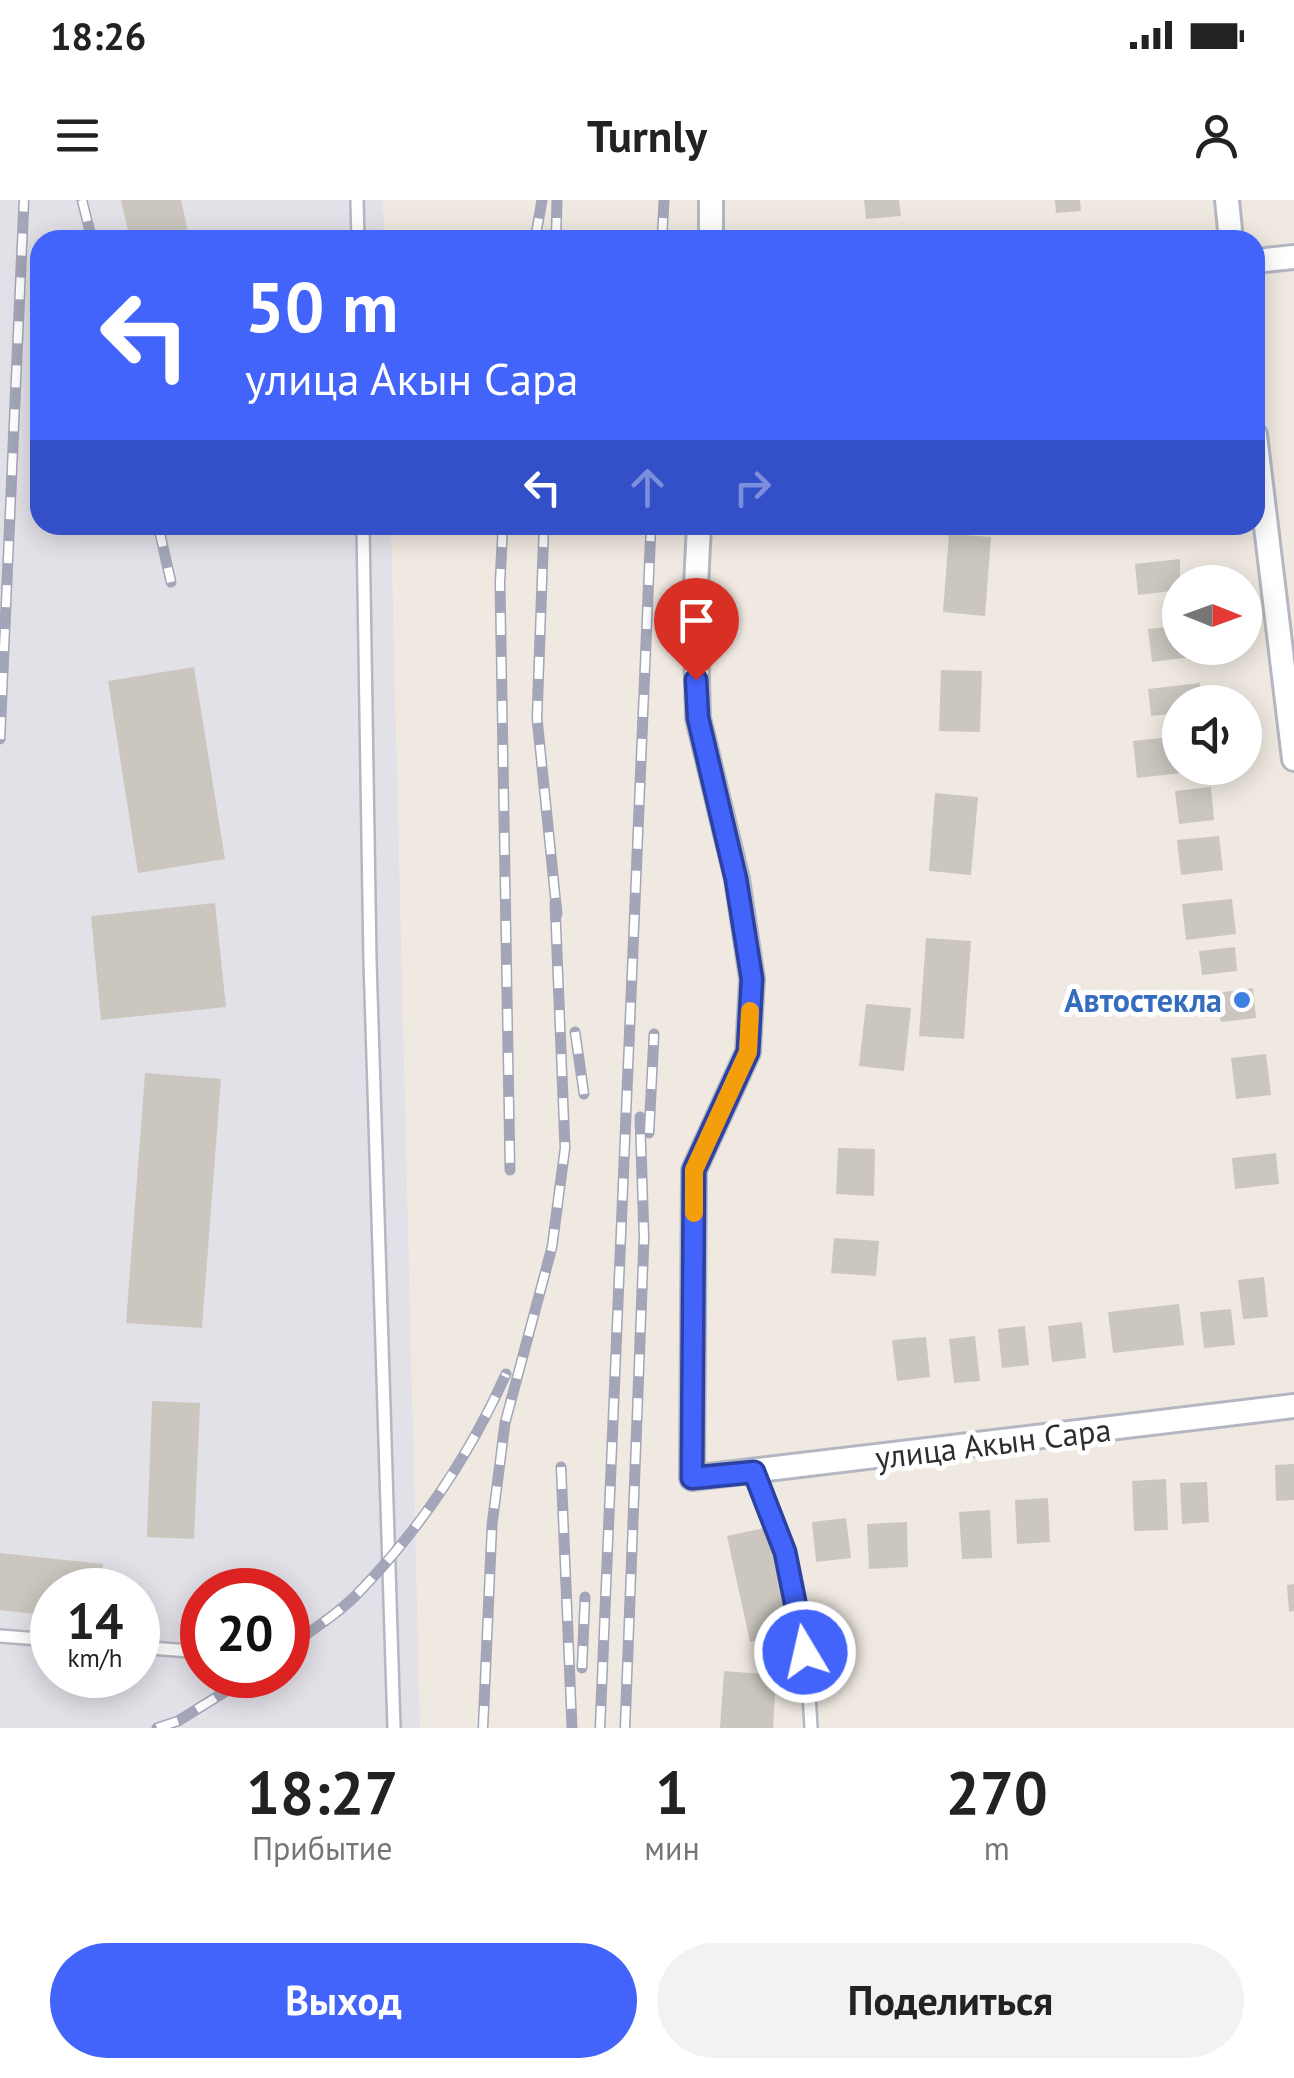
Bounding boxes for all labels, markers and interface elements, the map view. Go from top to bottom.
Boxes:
text: 18:26 [50,11,146,60]
text: Turnly [587,106,707,164]
icon: menu [50,108,105,163]
icon: person [1189,108,1244,163]
text: 50 m [245,261,398,351]
icon: left [80,270,210,400]
text: улица Акын Сара [245,349,579,407]
icon: left [515,460,570,515]
icon: ahead [620,460,675,515]
icon: right [725,460,780,515]
north arrow [1162,565,1262,665]
map controls [1162,565,1262,785]
pin [654,578,739,681]
icon: arrive [669,593,724,648]
button: sound [1162,685,1262,785]
place label: Автостекла [1064,979,1222,1021]
marker: Автостекла [1231,989,1253,1011]
street label: улица Акын Сара [873,1408,1113,1478]
speed limit sign: 20 [180,1568,310,1698]
text: 14 [67,1588,123,1653]
position arrow [753,1600,857,1704]
text: km/h [68,1642,122,1674]
text: 18:27 [246,1753,398,1831]
text: 1 [655,1753,689,1831]
text: 270 [946,1753,1048,1831]
text: Прибытие [252,1827,392,1869]
text: мин [644,1827,700,1869]
text: m [984,1827,1010,1869]
button: Выход [50,1943,637,2058]
button: Поделиться [657,1943,1244,2058]

